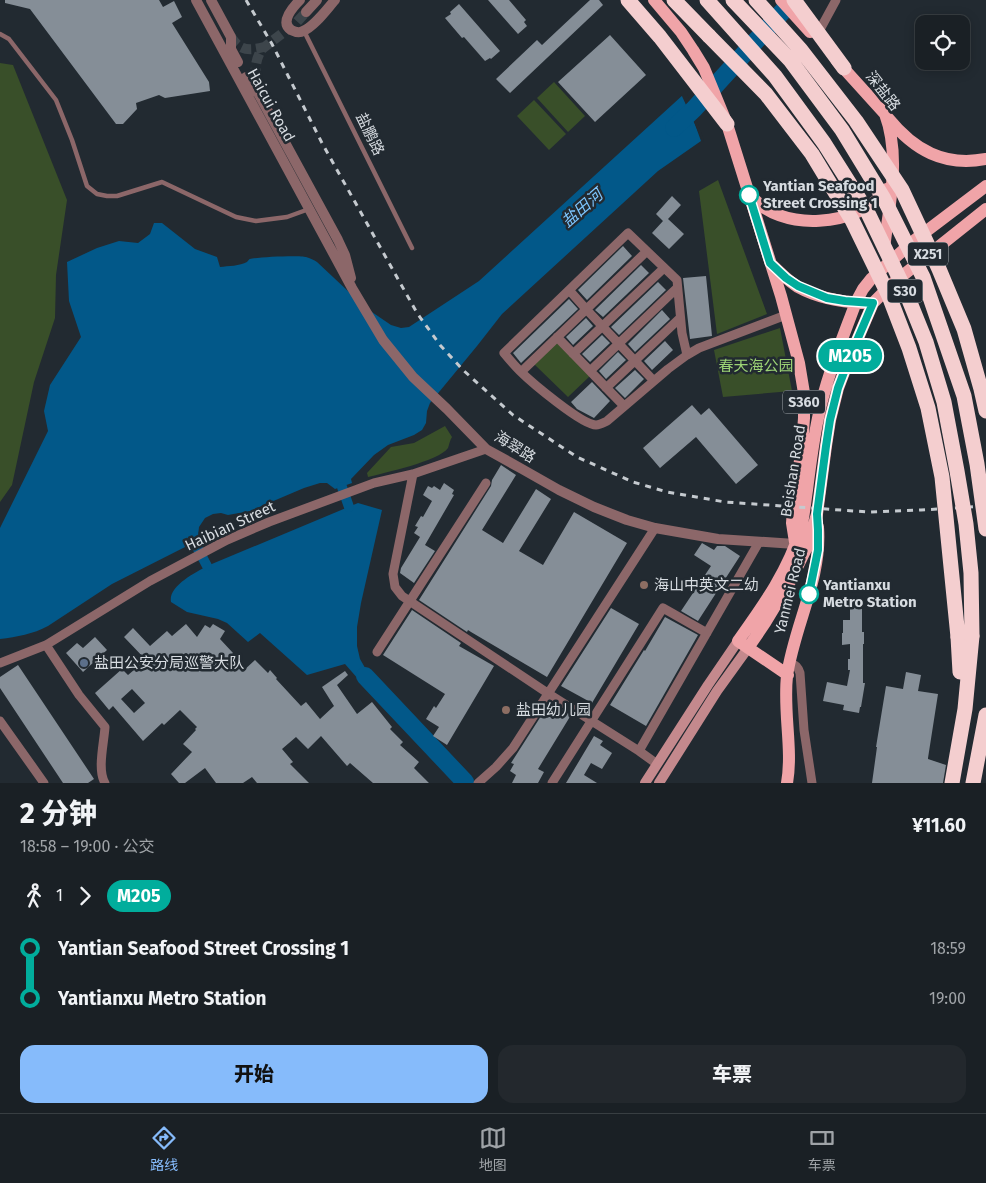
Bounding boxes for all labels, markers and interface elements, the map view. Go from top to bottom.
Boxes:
map controls [915,15,970,70]
button: locate [915,15,970,70]
street label: Haicui Road [243,65,299,145]
street label: 深盐路 [862,68,904,114]
street label: 盐鹏路 [352,110,388,158]
place label: Yantian Seafood Street Crossing 1 [762,177,878,212]
water label: 盐田河 [558,183,609,231]
marker: Yantian Seafood Street Crossing 1 [739,185,759,205]
road number: X251 [908,242,948,266]
road number: S30 [888,280,922,302]
line badge: M205 [815,340,885,372]
text: M205 [828,345,872,367]
park label: 春天海公园 [718,357,794,375]
road number: S360 [783,391,825,414]
street label: Beishan Road [777,424,809,518]
street label: 海翠路 [491,427,539,467]
street label: Haibian Street [182,497,278,555]
street label: Yanmei Road [771,546,809,636]
place label: 海山中英文二幼 [654,576,759,594]
place label: Yantianxu Metro Station [822,576,917,611]
marker: 海山中英文二幼 [638,579,650,591]
marker: Yantianxu Metro Station [799,584,819,604]
place label: 盐田公安分局巡警大队 [94,654,244,672]
marker: 盐田公安分局巡警大队 [78,657,90,669]
place label: 盐田幼儿园 [516,701,591,719]
marker: 盐田幼儿园 [500,704,512,716]
text: 2 分钟 [20,797,97,830]
text: ¥11.60 [912,814,966,837]
text: 18:58 – 19:00 · 公交 [20,837,155,856]
icon: walk [20,882,48,910]
icon: forward [71,882,99,910]
text: M205 [117,885,161,907]
text: 1 [56,886,63,905]
text: Yantian Seafood Street Crossing 1 [58,937,349,960]
text: 18:59 [930,939,966,958]
text: Yantianxu Metro Station [58,987,267,1010]
text: 19:00 [929,989,966,1008]
button: 开始 [20,1045,488,1103]
button: 车票 [498,1045,966,1103]
tab: 路线 [150,1124,178,1174]
tab: 地图 [479,1124,507,1174]
tab: 车票 [808,1124,836,1174]

